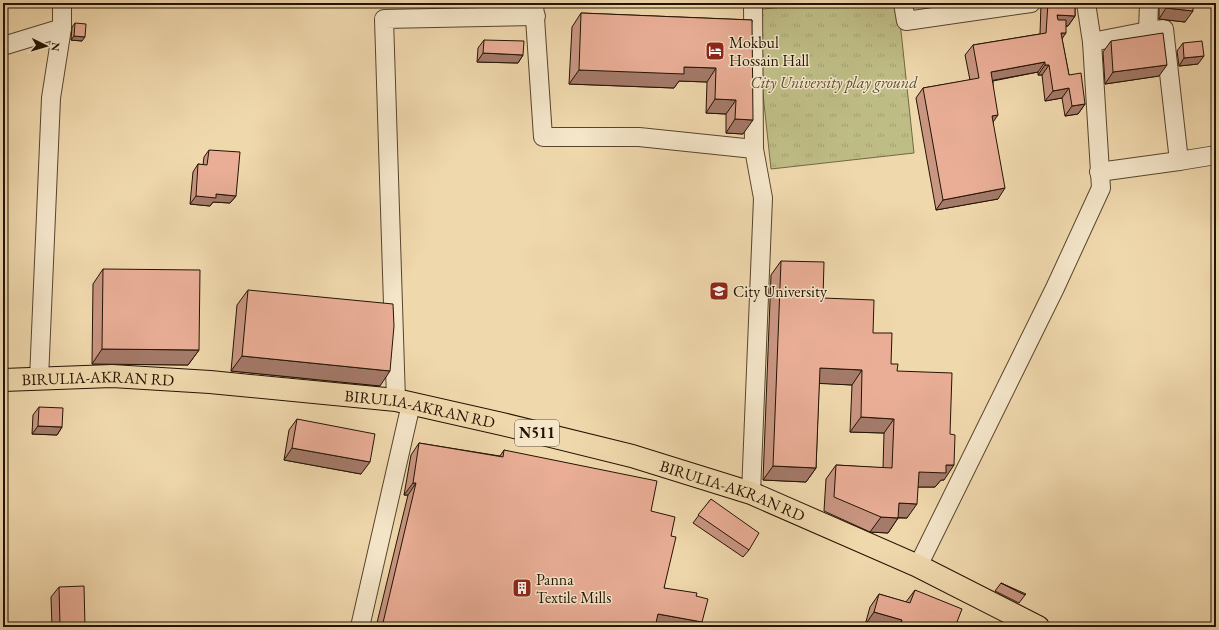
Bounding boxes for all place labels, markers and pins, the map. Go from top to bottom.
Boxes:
place label: Mokbul Hossain Hall [729,32,809,71]
hotel icon: Mokbul Hossain Hall [704,40,726,62]
school or university icon: City University [708,280,730,302]
place label: City University [733,281,828,302]
place label: Panna Textile Mills [536,569,611,608]
building icon: Panna Textile Mills [511,577,533,599]

